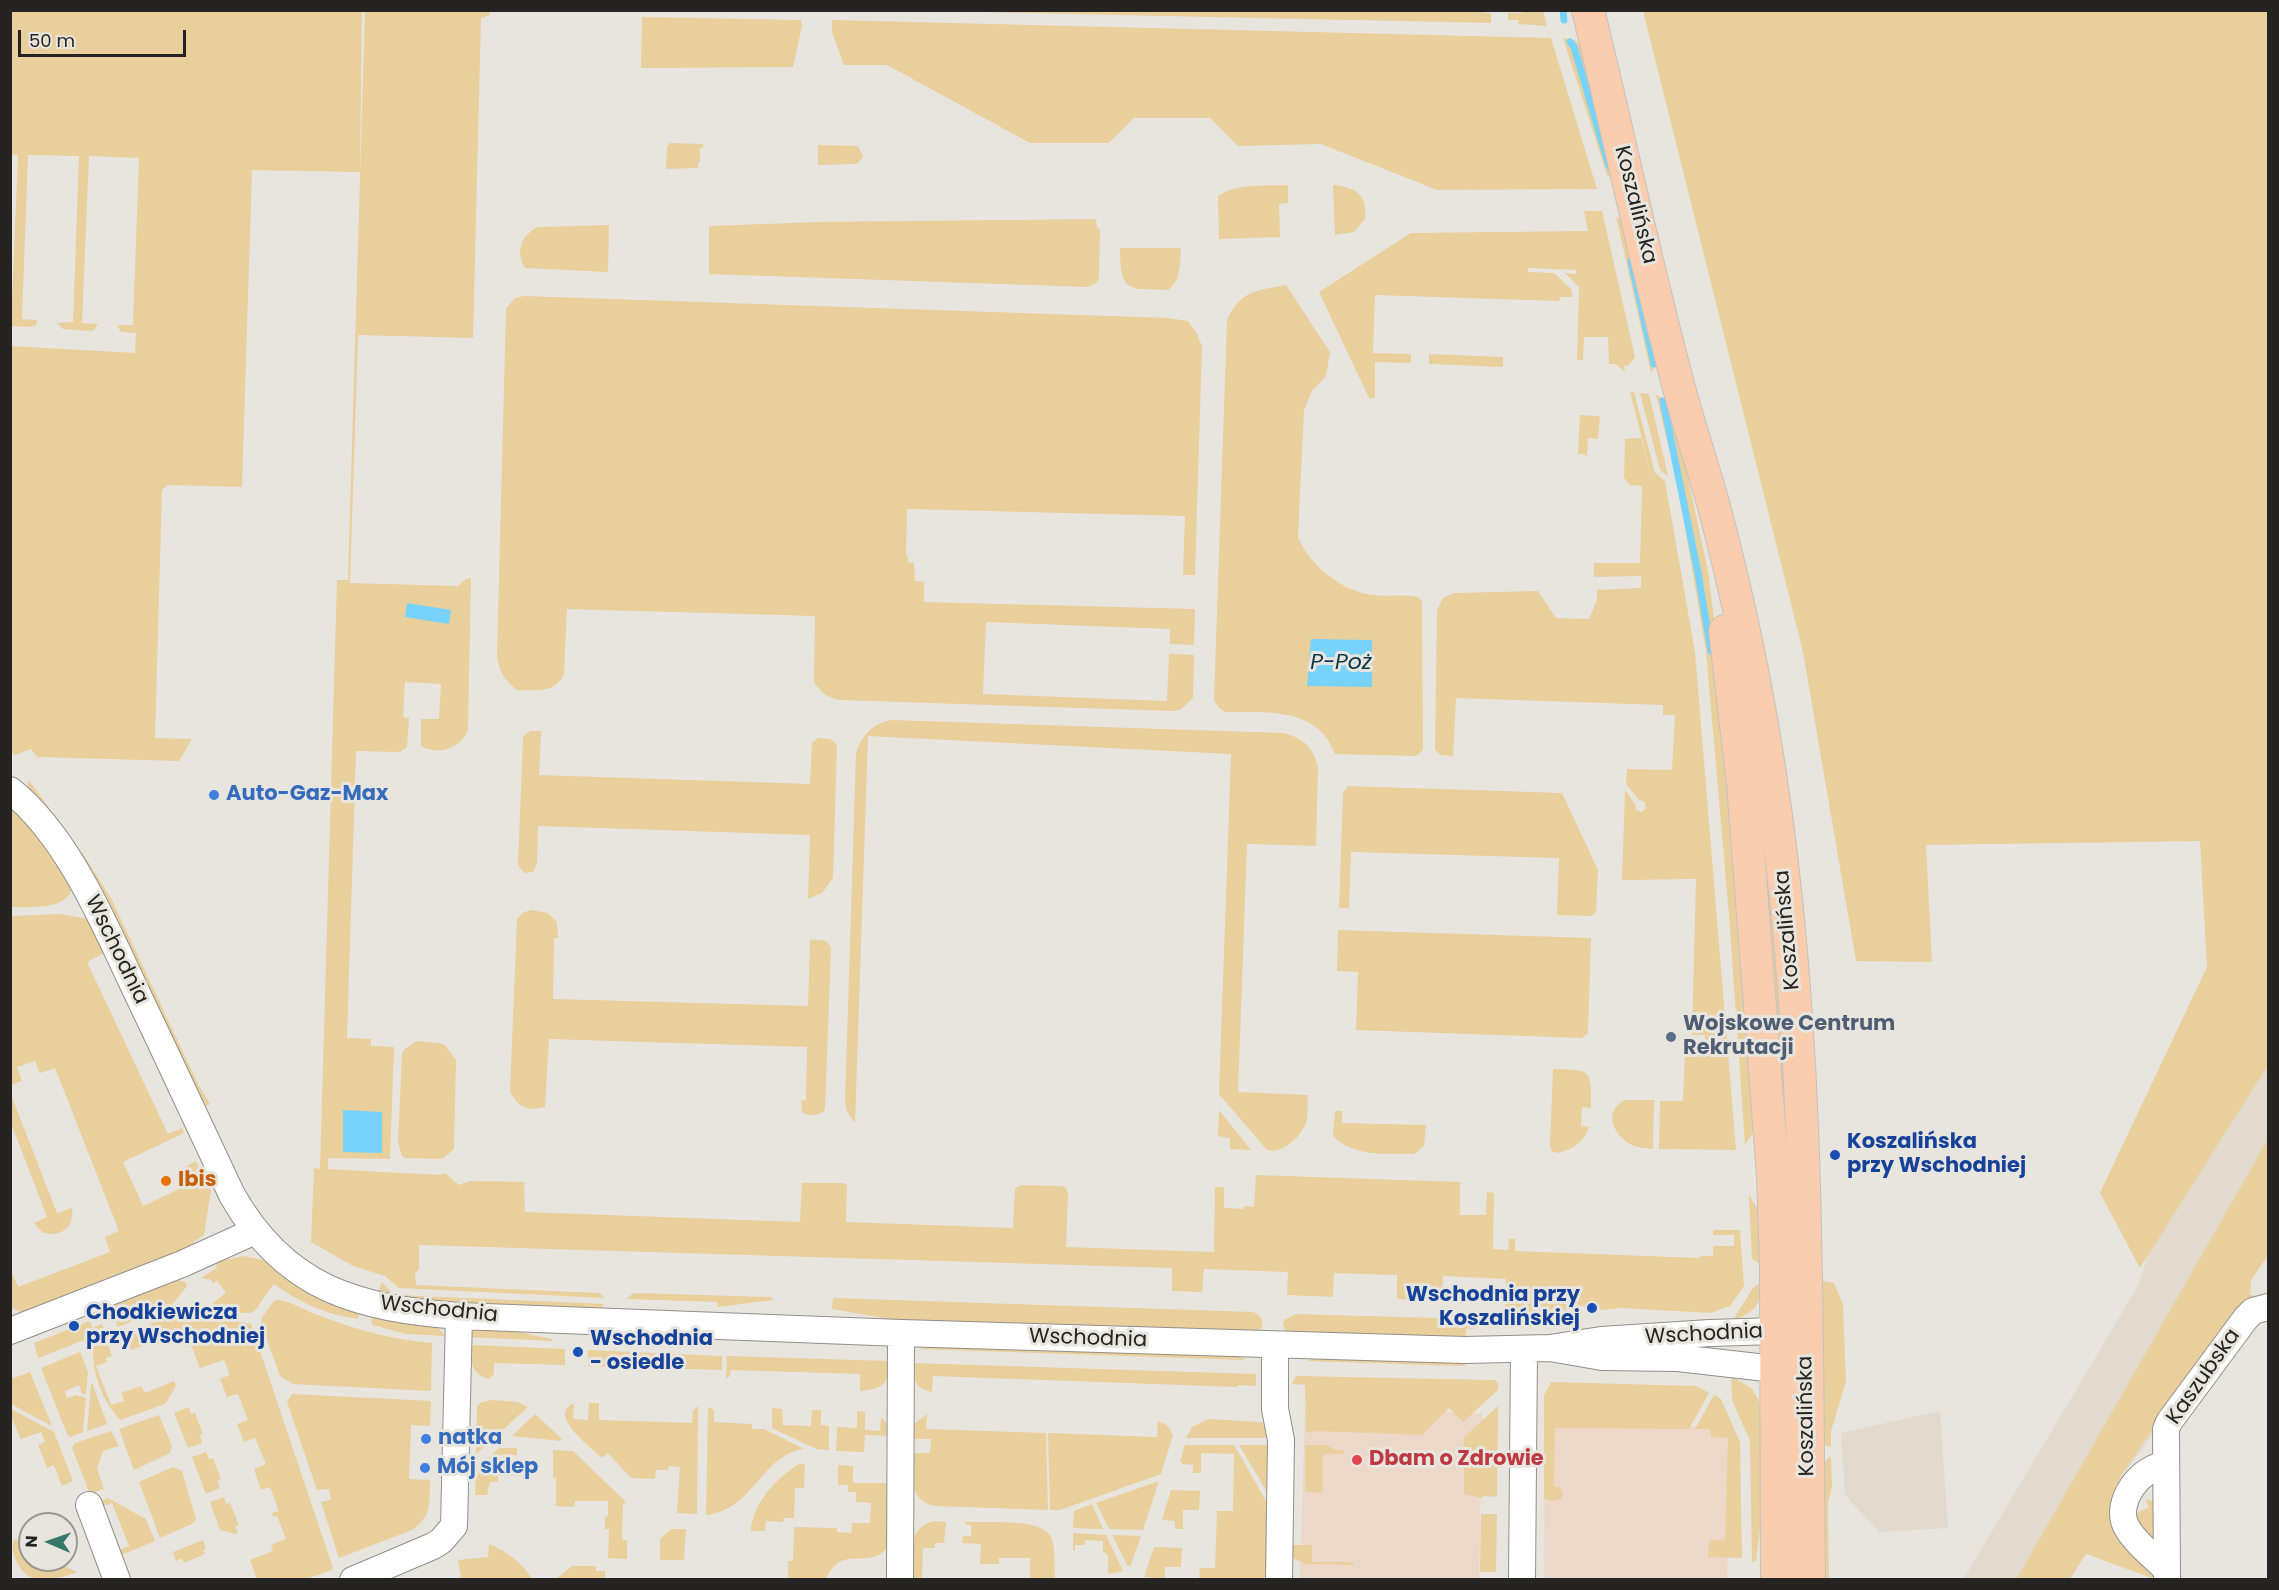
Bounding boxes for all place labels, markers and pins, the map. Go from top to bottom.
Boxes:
place label: Auto-Gaz-Max [226,782,388,808]
marker: Auto-Gaz-Max [207,788,221,802]
place label: Wojskowe Centrum Rekrutacji [1683,1012,1895,1062]
marker: Wojskowe Centrum Rekrutacji [1664,1030,1678,1044]
place label: Koszalińska przy Wschodniej [1847,1130,2026,1180]
marker: Koszalińska przy Wschodniej [1828,1148,1842,1162]
place label: Ibis [178,1168,216,1194]
marker: Ibis [159,1174,173,1188]
place label: Wschodnia przy Koszalińskiej [1406,1283,1580,1333]
place label: Chodkiewicza przy Wschodniej [86,1301,265,1351]
marker: Wschodnia przy Koszalińskiej [1585,1301,1599,1315]
marker: Chodkiewicza przy Wschodniej [67,1319,81,1333]
place label: Wschodnia - osiedle [590,1327,713,1377]
marker: Wschodnia - osiedle [571,1345,585,1359]
place label: natka [438,1426,502,1452]
marker: natka [419,1432,433,1446]
place label: Dbam o Zdrowie [1369,1447,1544,1473]
marker: Dbam o Zdrowie [1350,1453,1364,1467]
place label: Mój sklep [437,1455,538,1481]
marker: Mój sklep [418,1461,432,1475]

